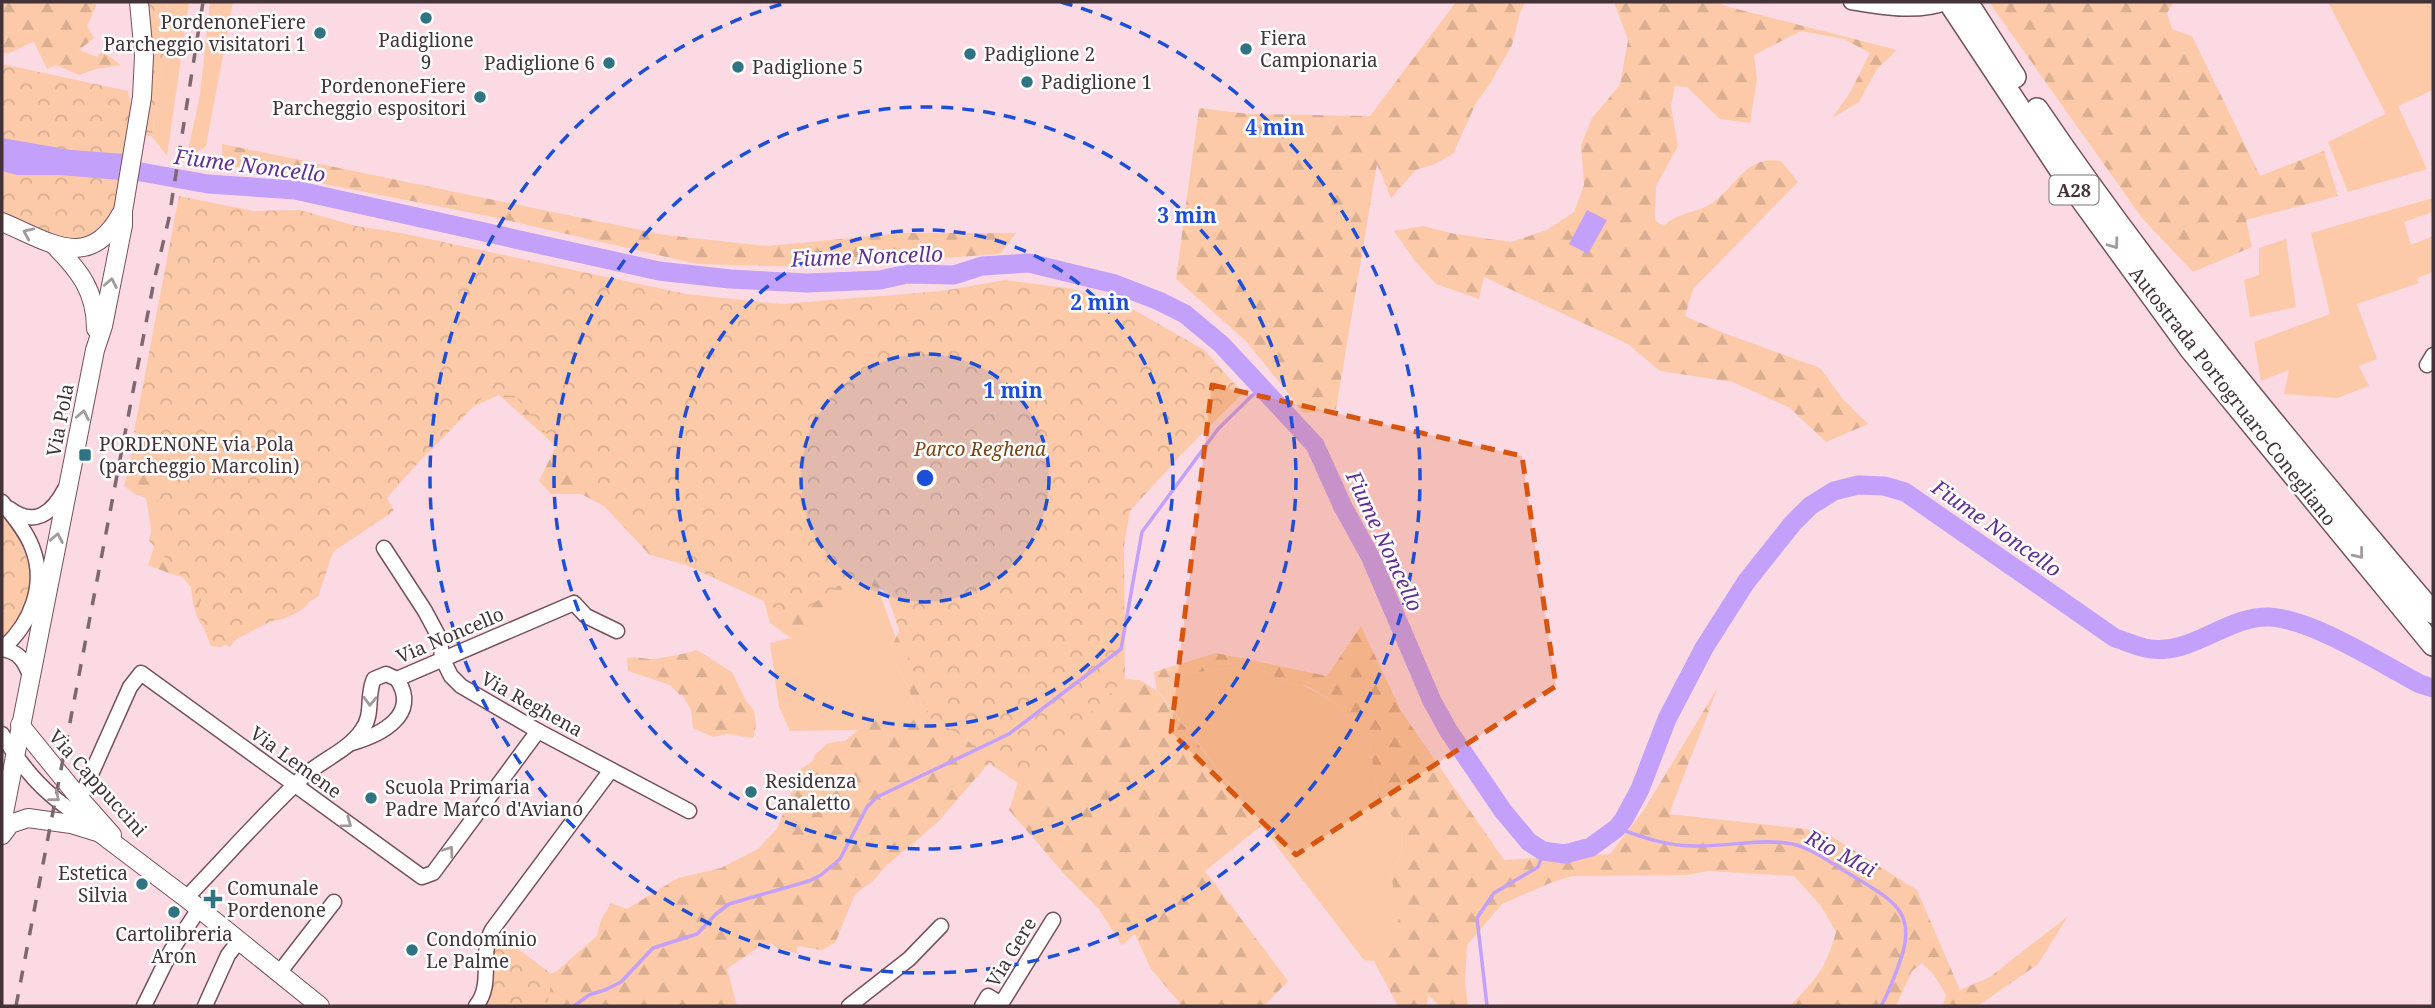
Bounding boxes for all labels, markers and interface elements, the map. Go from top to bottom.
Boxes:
place label: PordenoneFiere Parcheggio visitatori 1 [104,9,306,57]
marker: Padiglione 9 [418,10,434,26]
marker: PordenoneFiere Parcheggio visitatori 1 [312,25,328,41]
place label: Fiera Campionaria [1260,25,1378,73]
place label: Padiglione 9 [378,27,474,75]
place label: Padiglione 2 [984,41,1095,67]
marker: Fiera Campionaria [1238,41,1254,57]
marker: Padiglione 2 [962,46,978,62]
place label: Padiglione 6 [484,50,595,76]
place label: Padiglione 5 [752,54,863,80]
marker: Padiglione 6 [601,55,617,71]
marker: Padiglione 5 [730,59,746,75]
place label: Padiglione 1 [1041,69,1152,95]
place label: PordenoneFiere Parcheggio espositori [272,73,466,121]
marker: Padiglione 1 [1019,74,1035,90]
marker: PordenoneFiere Parcheggio espositori [472,89,488,105]
text: 4 min [1245,113,1305,141]
water label: Fiume Noncello [172,142,327,188]
road number: A28 [2050,176,2098,204]
text: 3 min [1157,201,1217,229]
one-way arrow [22,227,35,241]
one-way arrow [2105,236,2118,249]
water label: Fiume Noncello [790,239,943,273]
street label: Autostrada Portogruaro-Conegliano [2123,261,2343,531]
one-way arrow [103,277,118,289]
text: 2 min [1070,288,1130,316]
text: 1 min [983,376,1043,404]
street label: Via Pola [40,381,80,459]
one-way arrow [74,409,89,421]
place label: PORDENONE via Pola (parcheggio Marcolin) [99,431,299,479]
park label: Parco Reghena [913,436,1046,462]
marker: PORDENONE via Pola (parcheggio Marcolin) [77,447,93,463]
water label: Fiume Noncello [1340,465,1430,616]
centre of rings [913,466,937,490]
water label: Fiume Noncello [1926,472,2067,583]
one-way arrow [49,532,64,544]
one-way arrow [2350,546,2363,559]
street label: Via Noncello [392,601,508,669]
street label: Via Reghena [476,665,588,743]
one-way arrow [363,696,378,707]
street label: Via Lemene [245,720,347,804]
street label: Via Cappuccini [43,724,153,842]
place label: Residenza Canaletto [765,768,857,816]
place label: Scuola Primaria Padre Marco d'Aviano [385,774,583,822]
marker: Residenza Canaletto [743,784,759,800]
one-way arrow [47,788,59,801]
marker: Scuola Primaria Padre Marco d'Aviano [363,790,379,806]
one-way arrow [339,814,352,827]
water label: Rio Mai [1800,822,1882,884]
one-way arrow [441,847,453,859]
place label: Estetica Silvia [58,860,128,908]
place label: Comunale Pordenone [227,875,326,923]
marker: Estetica Silvia [134,876,150,892]
marker: Comunale Pordenone [205,891,221,907]
marker: Cartolibreria Aron [166,904,182,920]
street label: Via Gere [980,912,1042,992]
place label: Cartolibreria Aron [115,921,233,969]
place label: Condominio Le Palme [426,926,537,974]
marker: Condominio Le Palme [404,942,420,958]

